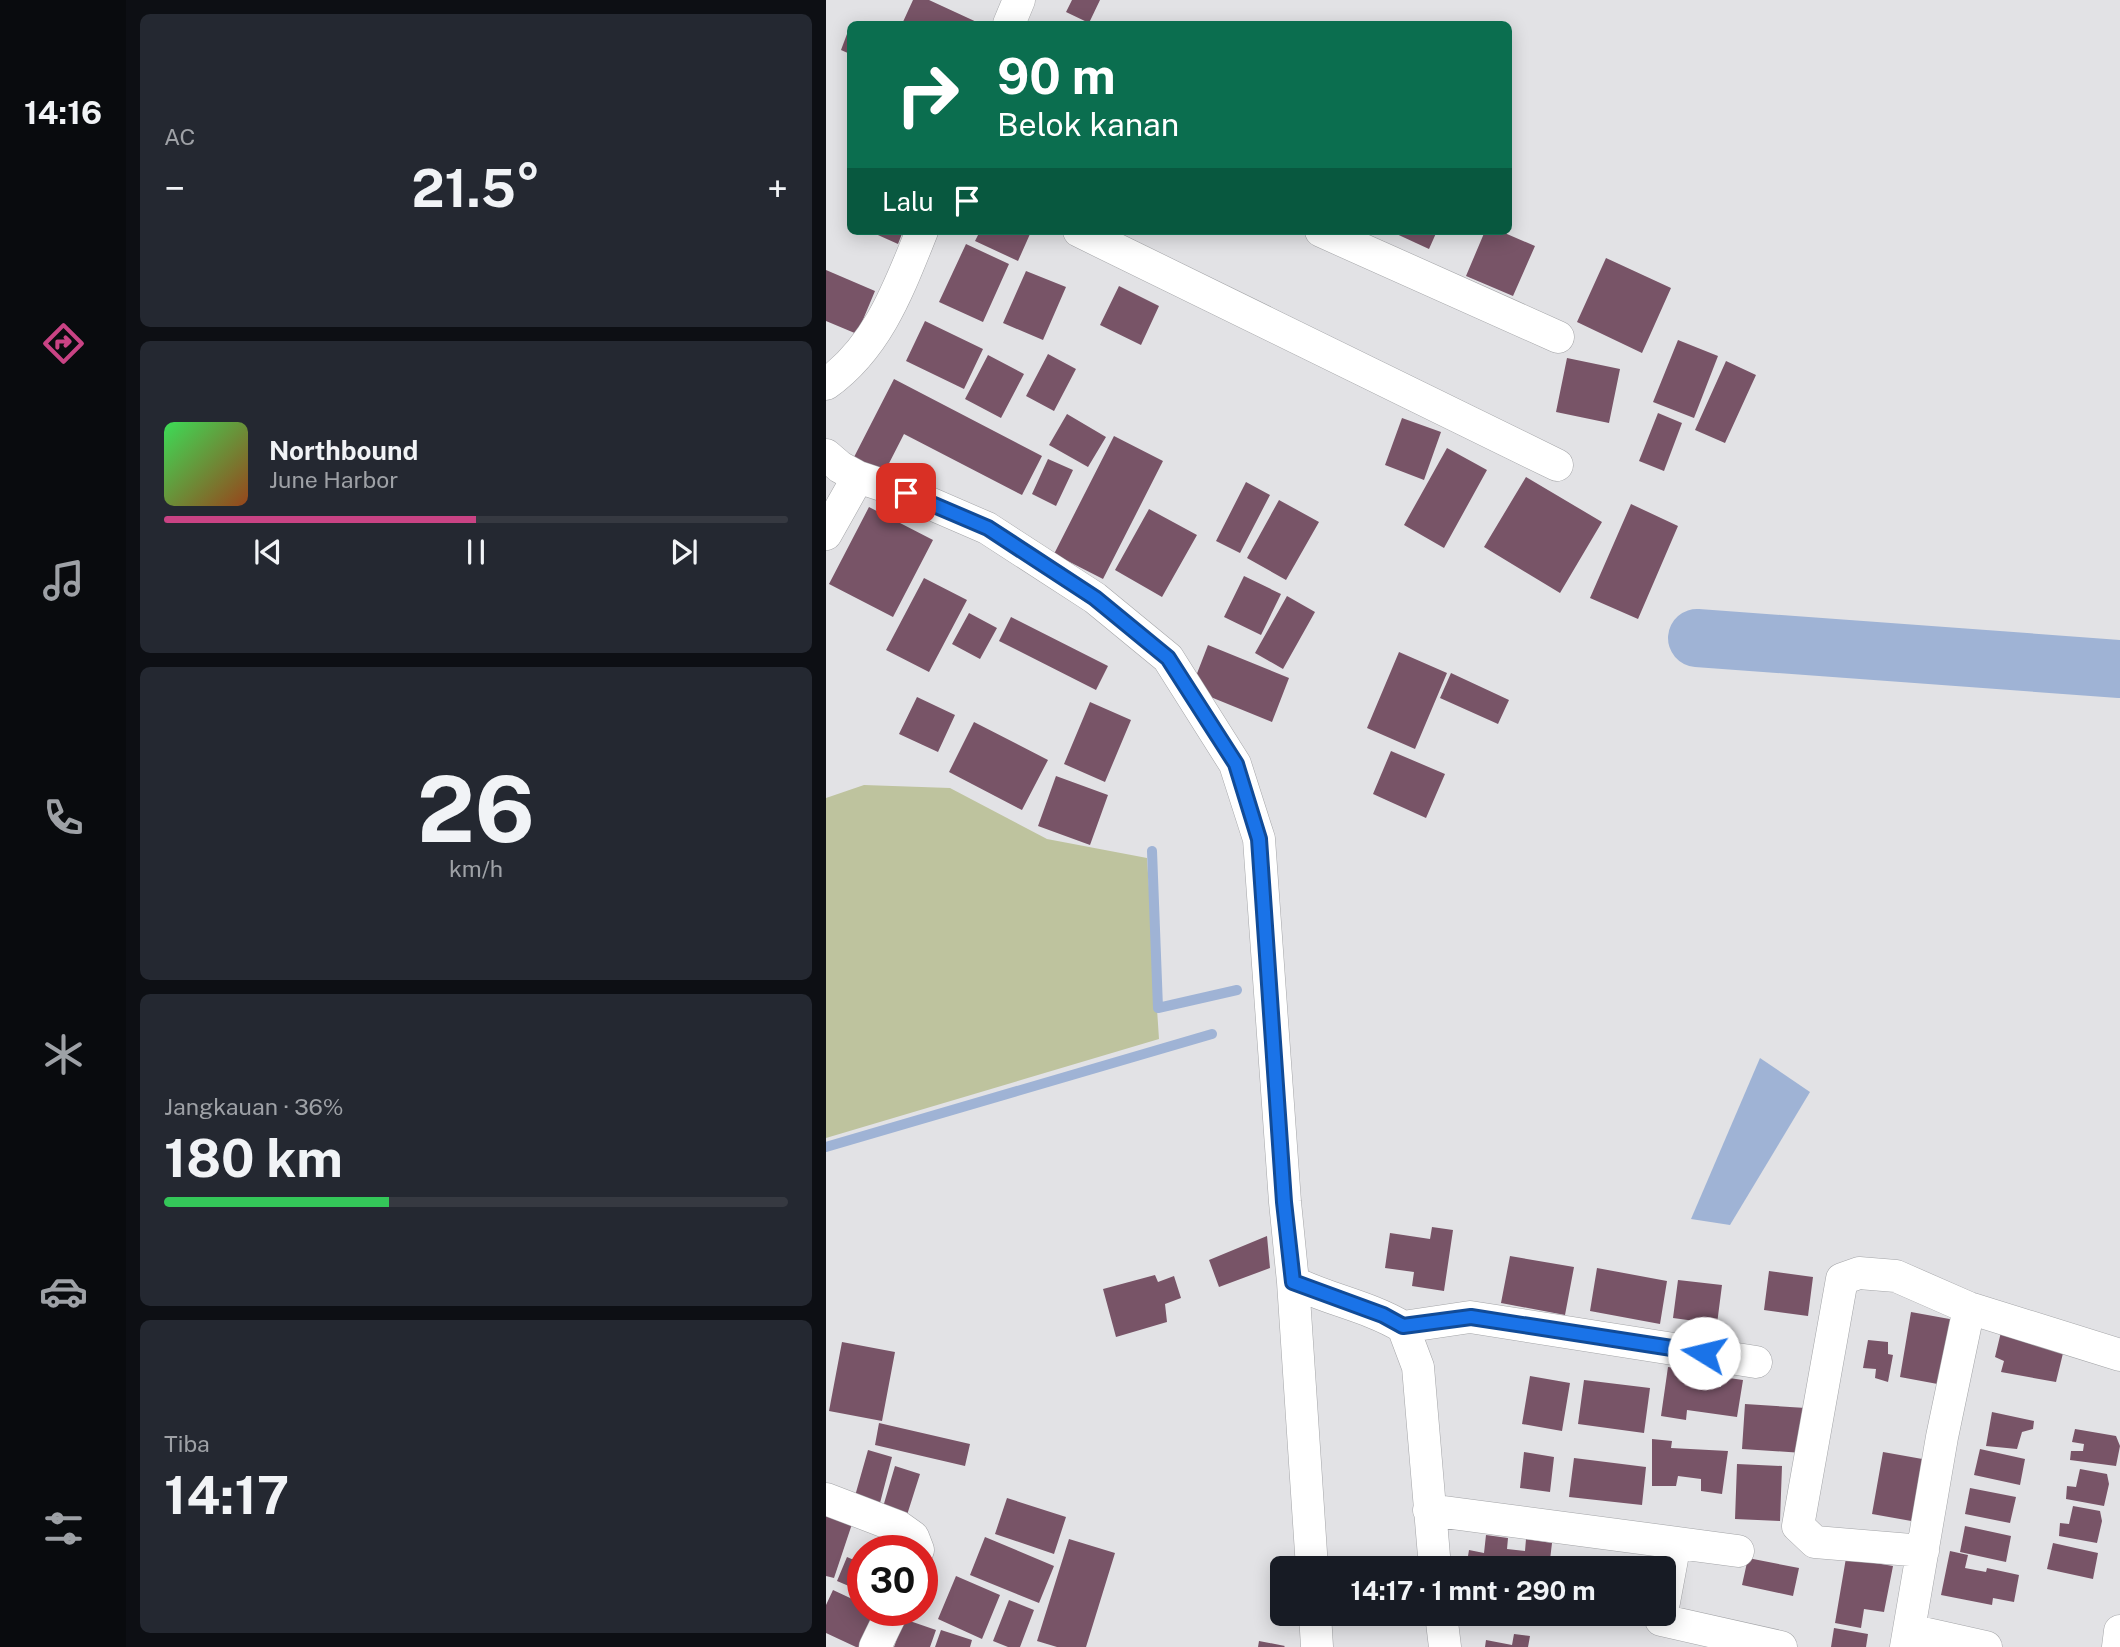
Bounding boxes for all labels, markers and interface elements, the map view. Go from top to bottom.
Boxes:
text: 90 m [997,47,1116,105]
icon: right [882,49,973,140]
text: 14:16 [24,94,102,131]
text: Belok kanan [997,106,1179,143]
text: AC [164,123,195,150]
text: 21.5° [411,158,541,219]
text: − [164,166,185,211]
text: + [767,166,788,211]
icon: arrive [948,182,986,220]
text: Lalu [882,186,934,217]
icon: directions [39,319,88,368]
text: Northbound [269,435,418,466]
pin [876,463,936,523]
text: June Harbor [269,466,398,493]
icon: arrive [887,474,925,512]
icon: previous [249,533,287,571]
icon: pause [457,533,495,571]
icon: next [665,533,703,571]
icon: music [39,556,88,605]
text: 26 [417,756,535,862]
icon: phone [39,793,88,842]
text: km/h [449,855,503,882]
icon: climate [39,1030,88,1079]
text: Jangkauan · 36% [164,1093,344,1120]
text: 180 km [164,1128,343,1189]
icon: car [39,1267,88,1316]
position arrow [1667,1316,1741,1390]
text: Tiba [164,1430,210,1457]
text: 14:17 [164,1465,289,1526]
icon: filters [39,1504,88,1553]
speed limit sign: 30 [847,1535,938,1626]
text: 14:17 · 1 mnt · 290 m [1351,1575,1595,1606]

